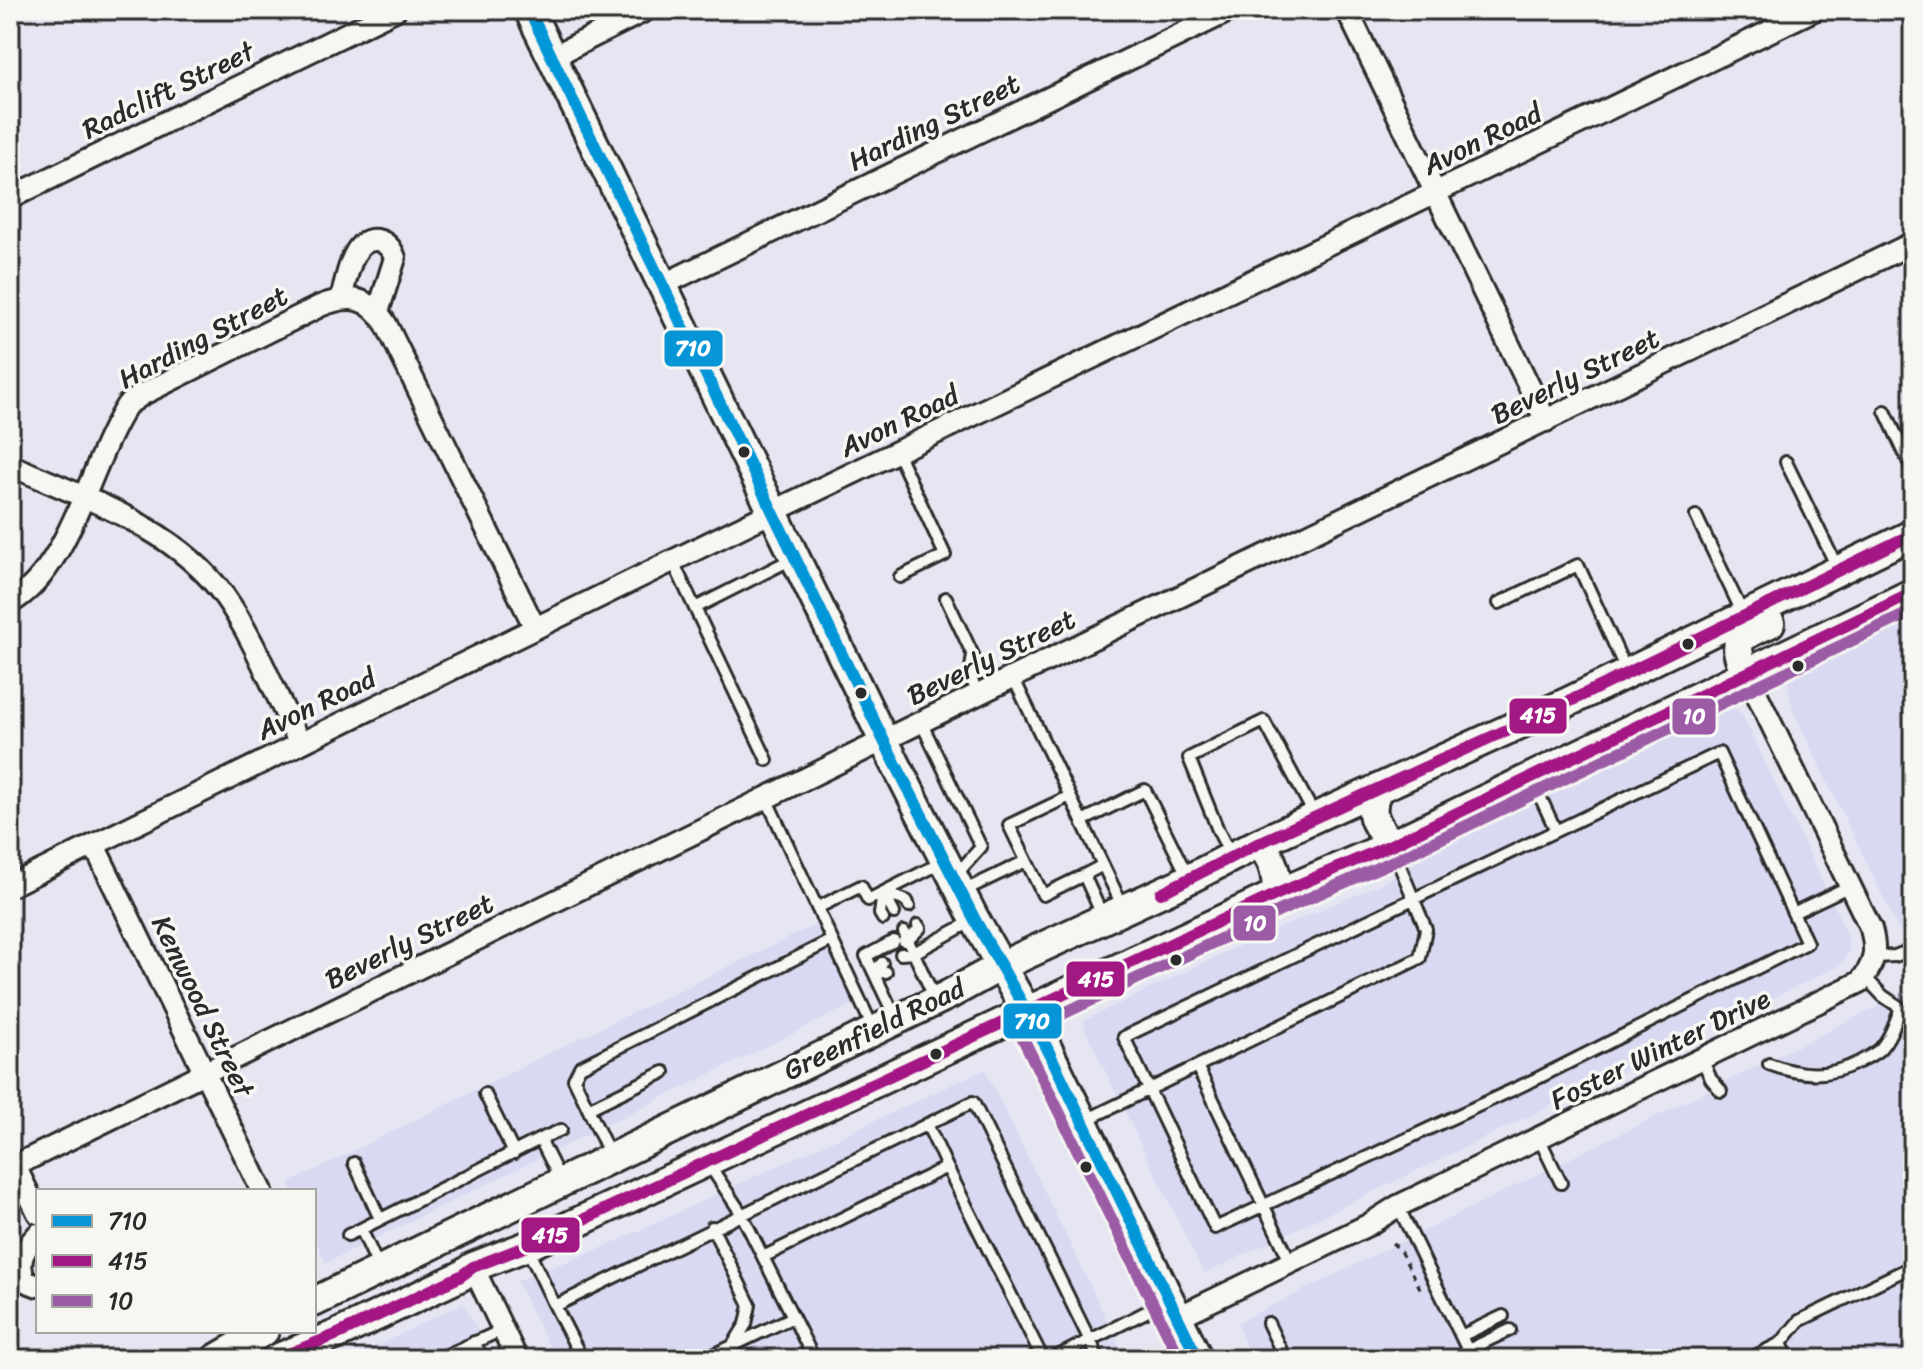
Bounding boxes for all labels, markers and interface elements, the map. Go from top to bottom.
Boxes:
street label: Radclift Street [73,26,264,153]
street label: Harding Street [839,59,1029,185]
street label: Avon Road [1413,88,1552,190]
street label: Harding Street [109,272,297,402]
street label: Beverly Street [1482,314,1668,438]
line badge: 710 [663,329,724,368]
text: 710 [675,329,711,368]
street label: Avon Road [830,370,969,472]
unlabelled marker [736,444,752,460]
street label: Beverly Street [898,595,1084,719]
unlabelled marker [1680,636,1696,652]
street label: Avon Road [247,653,386,755]
unlabelled marker [1790,658,1806,674]
unlabelled marker [853,685,869,701]
text: 415 [1519,696,1557,735]
line badge: 415 [1508,697,1568,735]
line badge: 10 [1671,697,1717,736]
text: 10 [1682,697,1706,736]
street label: Beverly Street [316,879,502,1003]
line badge: 10 [1232,904,1277,942]
text: 10 [1243,904,1267,943]
street label: Kenwood Street [138,907,269,1107]
unlabelled marker [1168,952,1184,968]
line badge: 415 [1065,960,1126,998]
text: 415 [1077,960,1115,999]
street label: Greenfield Road [775,963,975,1094]
street label: Foster Winter Drive [1541,974,1779,1124]
line badge: 710 [1002,1002,1063,1040]
text: 710 [1014,1002,1050,1041]
unlabelled marker [928,1046,944,1062]
unlabelled marker [1078,1159,1094,1175]
legend [36,1189,316,1333]
text: 710 [108,1200,147,1242]
line badge: 415 [520,1216,581,1254]
text: 415 [531,1216,569,1255]
text: 415 [108,1240,148,1282]
text: 10 [108,1280,133,1322]

